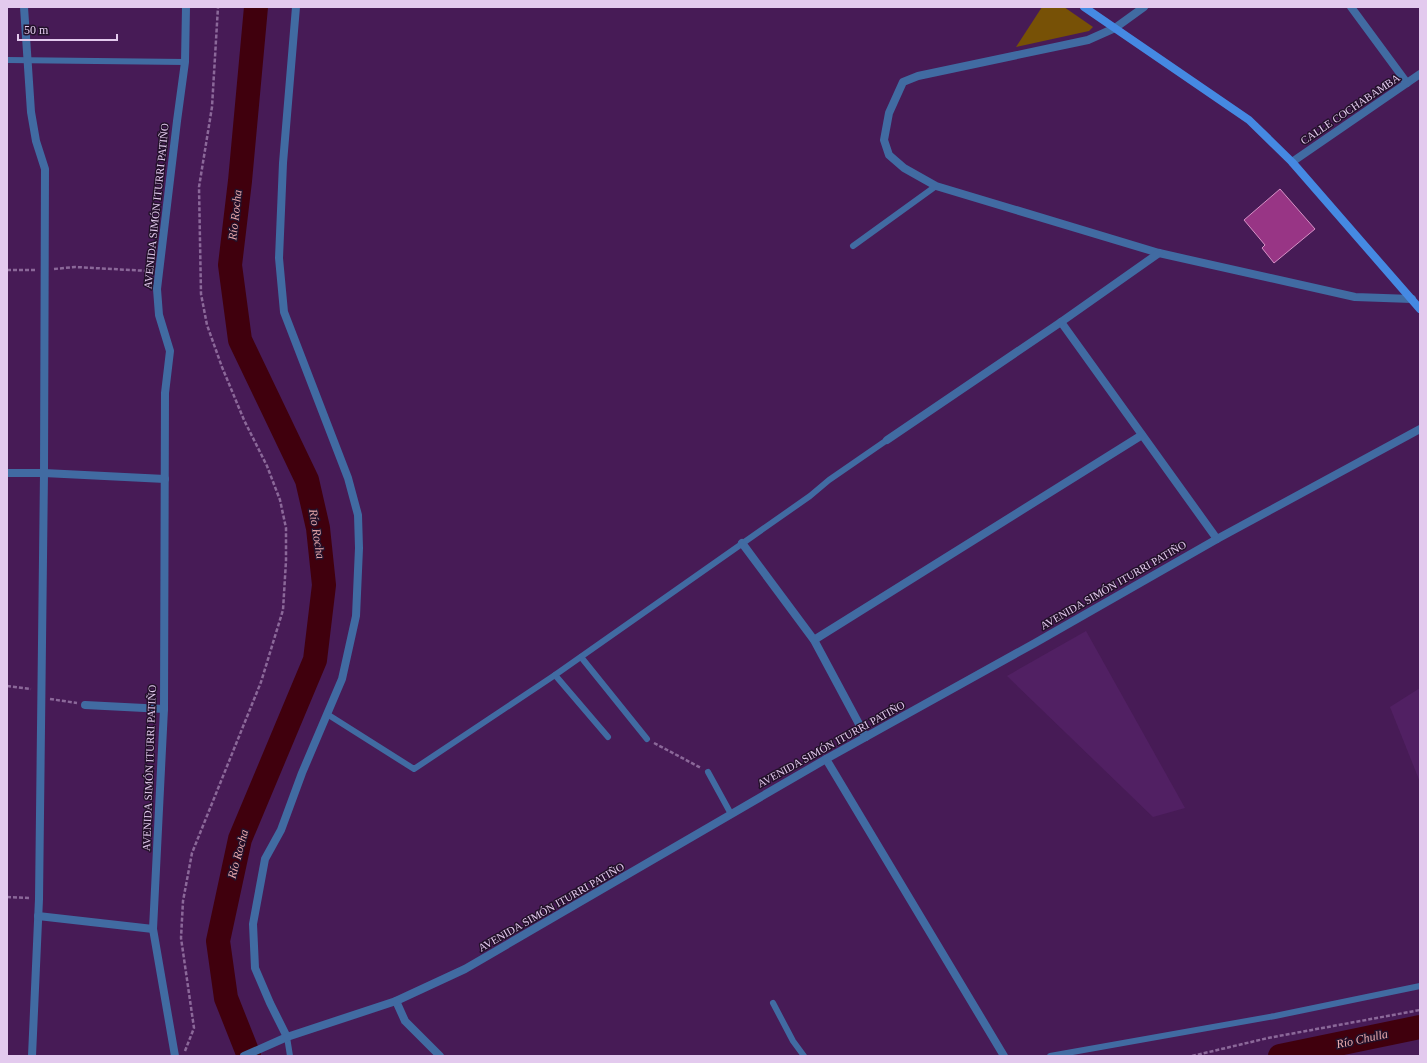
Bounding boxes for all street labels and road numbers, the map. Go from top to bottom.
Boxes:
street label: CALLE COCHABAMBA [1298,71,1402,147]
street label: AVENIDA SIMÓN ITURRI PATIÑO [141,123,171,289]
street label: AVENIDA SIMÓN ITURRI PATIÑO [1038,538,1188,632]
street label: AVENIDA SIMÓN ITURRI PATIÑO [140,685,158,851]
street label: AVENIDA SIMÓN ITURRI PATIÑO [755,698,907,790]
street label: AVENIDA SIMÓN ITURRI PATIÑO [476,860,626,954]

